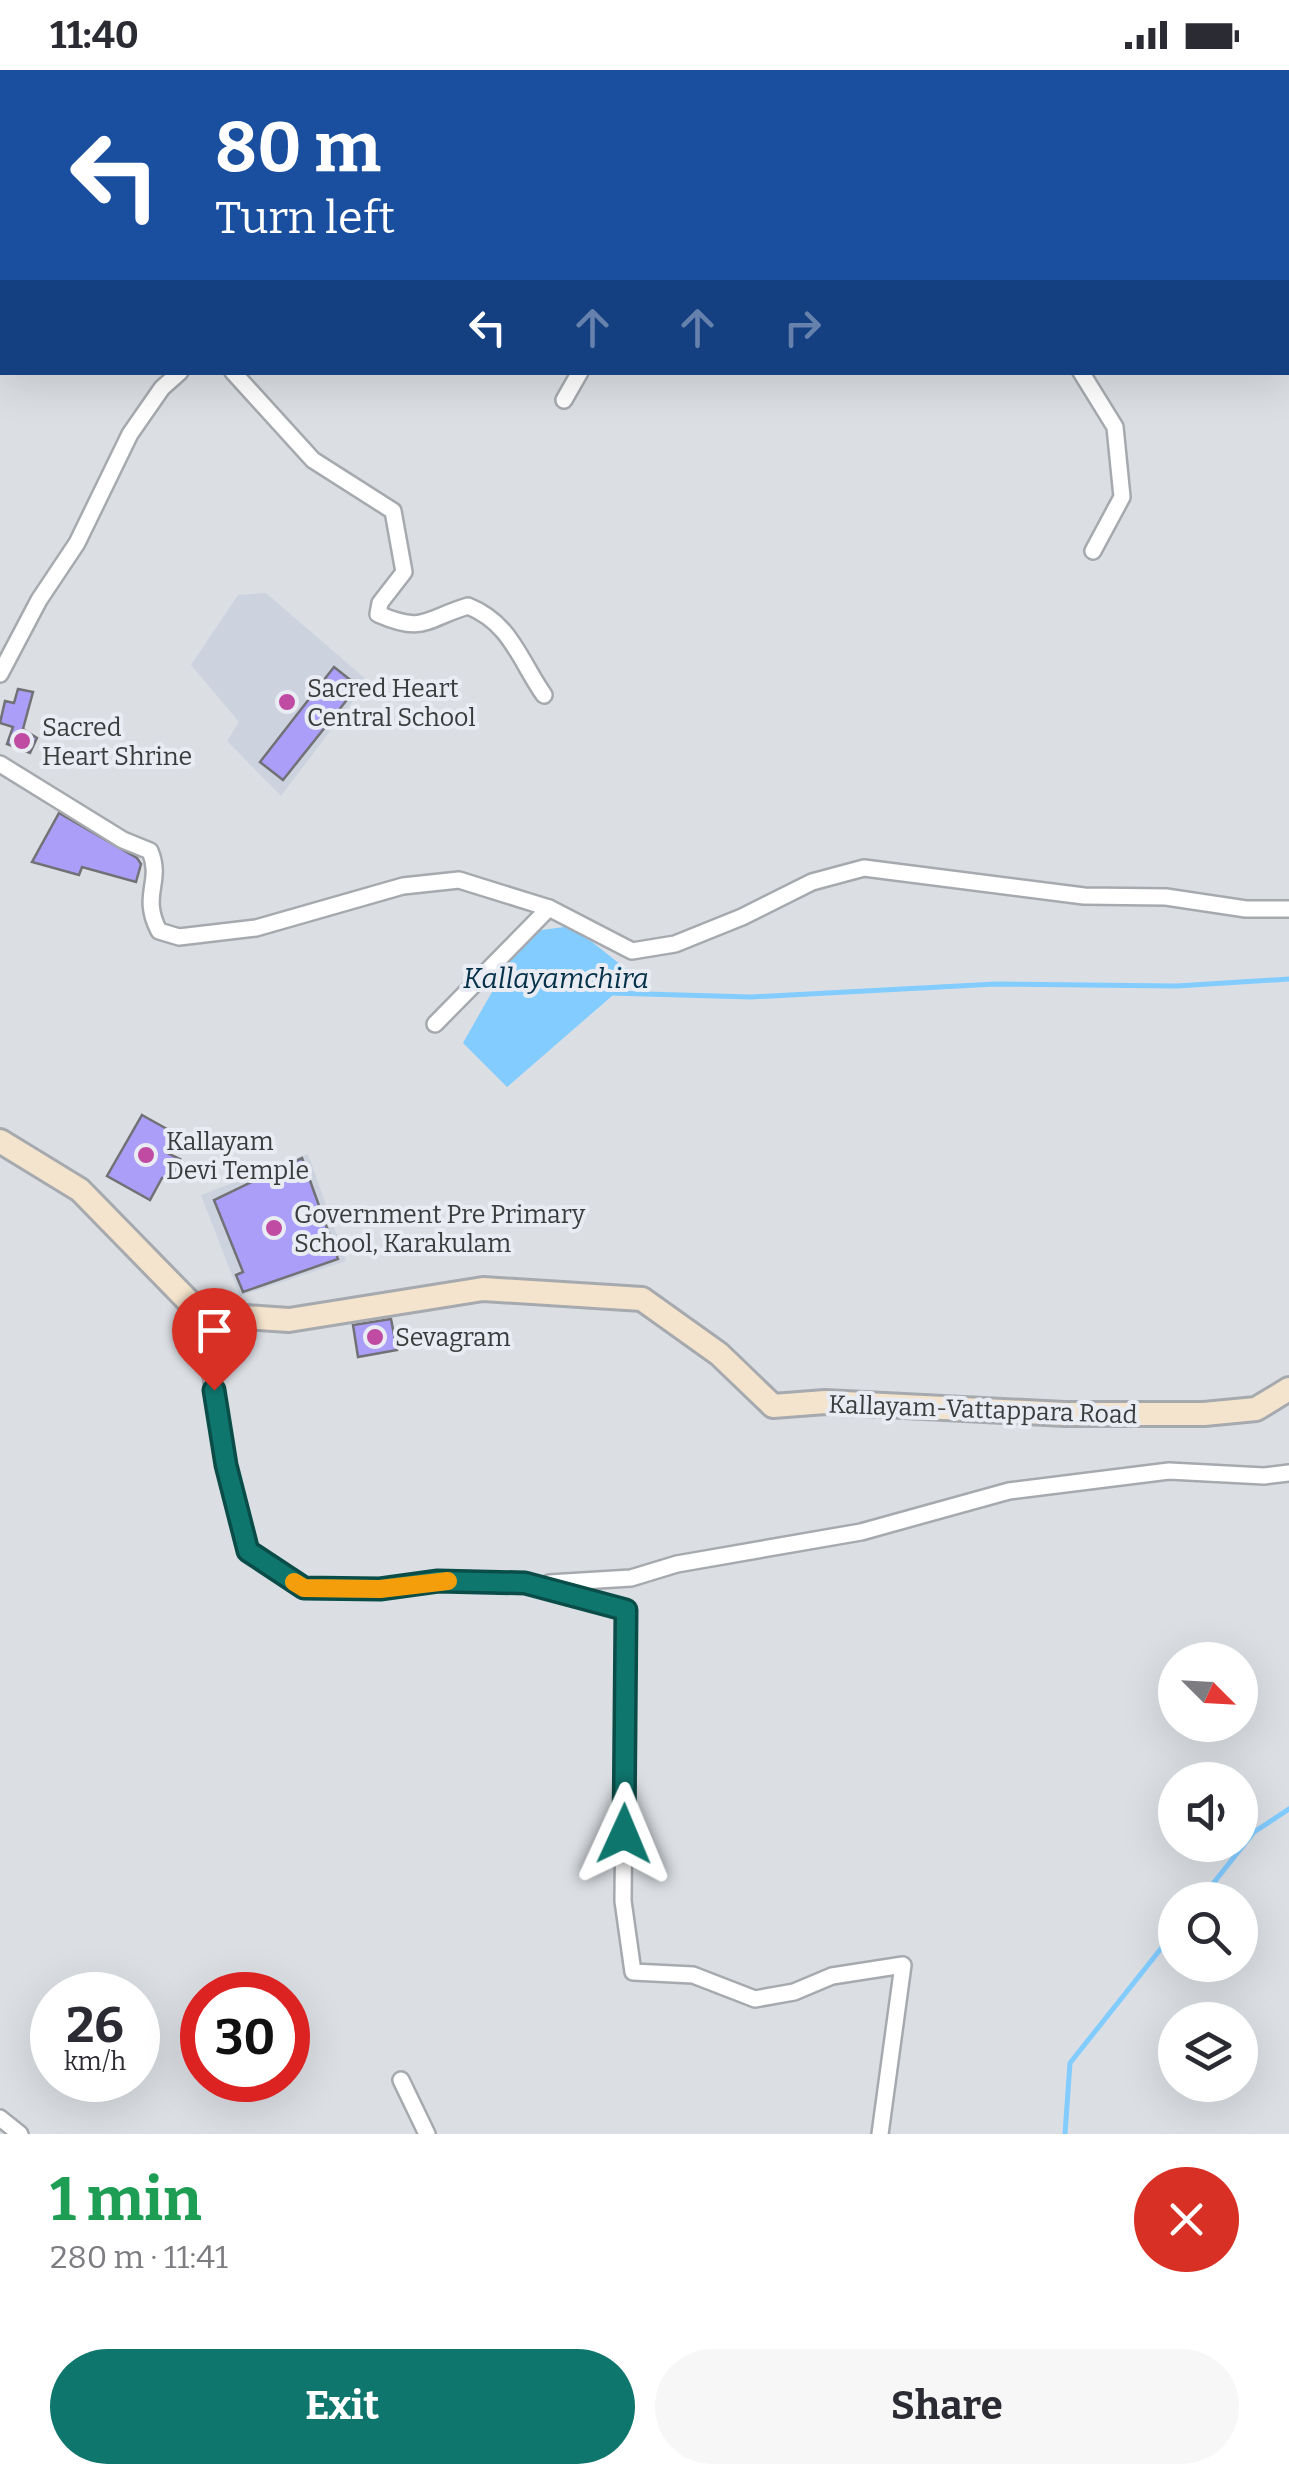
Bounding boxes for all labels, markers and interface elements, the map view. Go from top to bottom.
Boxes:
text: 11:40 [50,12,139,58]
text: 80 m [215,106,381,190]
icon: left [50,110,180,240]
text: Turn left [215,191,395,245]
icon: left [460,300,515,355]
icon: ahead [565,300,620,355]
icon: ahead [670,300,725,355]
icon: right [775,300,830,355]
place label: Sacred Heart Central School [307,674,476,733]
marker: Sacred Heart Central School [276,691,298,713]
place label: Sacred Heart Shrine [42,713,192,772]
marker: Sacred Heart Shrine [11,730,33,752]
water label: Kallayamchira [463,962,649,995]
place label: Kallayam Devi Temple [166,1127,309,1186]
marker: Kallayam Devi Temple [135,1144,157,1166]
place label: Government Pre Primary School, Karakulam [294,1200,586,1259]
marker: Government Pre Primary School, Karakulam [263,1217,285,1239]
pin [172,1288,257,1391]
icon: arrive [187,1303,242,1358]
place label: Sevagram [395,1323,511,1353]
marker: Sevagram [364,1326,386,1348]
street label: Kallayam-Vattappara Road [828,1390,1138,1430]
north arrow [1158,1642,1258,1742]
map controls [1158,1642,1258,2102]
button: sound [1158,1762,1258,1862]
position arrow [572,1782,676,1886]
button: search [1158,1882,1258,1982]
speed limit sign: 30 [180,1972,310,2102]
text: 26 [66,1995,124,2055]
button: layers [1158,2002,1258,2102]
text: km/h [64,2047,126,2077]
text: 1 min [50,2164,202,2236]
button: close [1134,2167,1239,2272]
text: 280 m · 11:41 [50,2238,228,2276]
button: Exit [50,2349,635,2464]
button: Share [655,2349,1239,2464]

